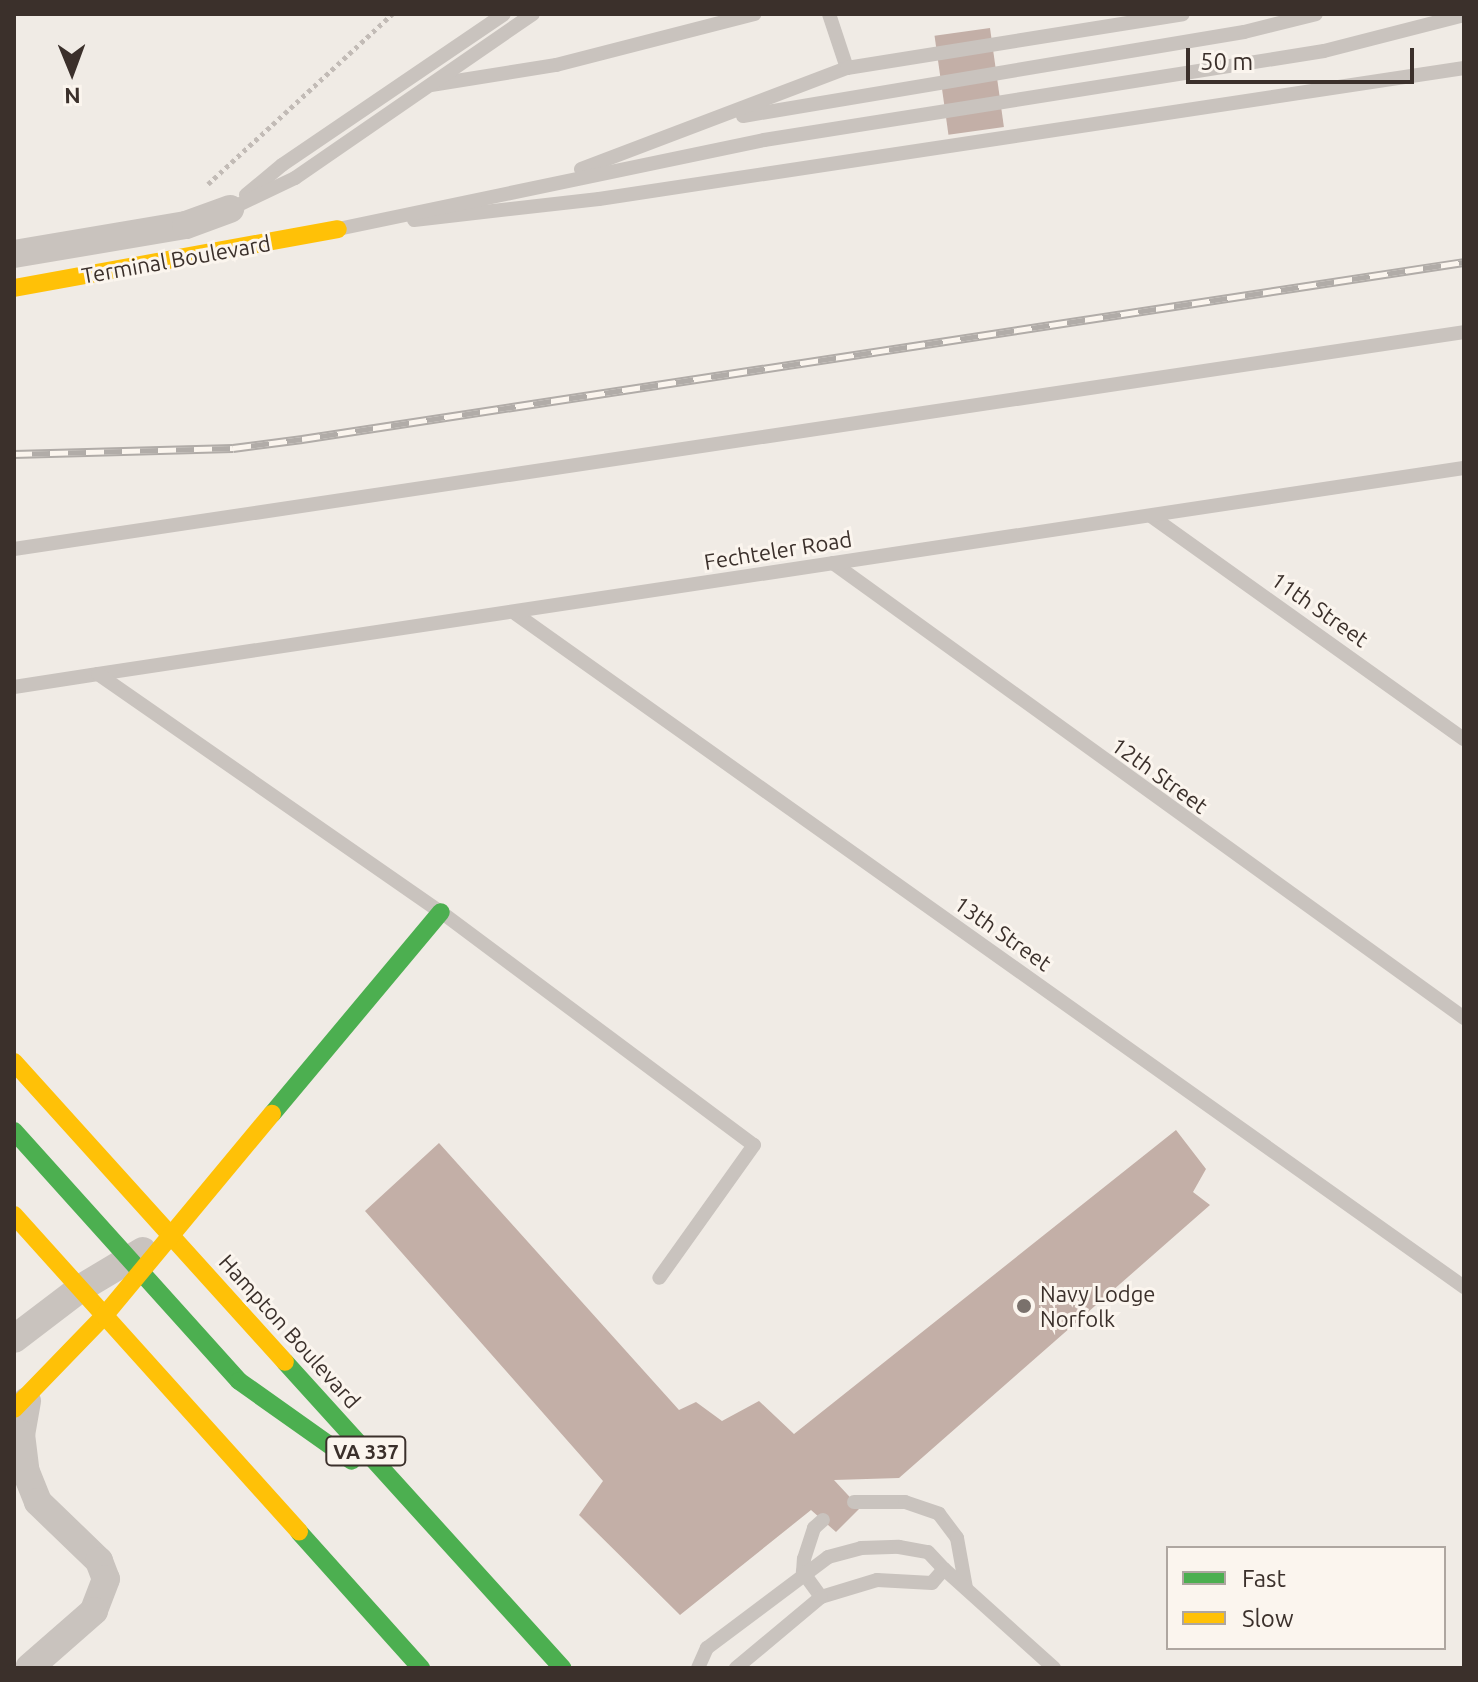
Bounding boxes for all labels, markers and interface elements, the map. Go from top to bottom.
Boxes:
north arrow [32,32,112,112]
scale bar [1190,32,1418,82]
text: 50 m [1200,48,1253,75]
text: N [64,84,81,109]
street label: Terminal Boulevard [80,229,272,289]
street label: Fechteler Road [702,525,854,575]
street label: 11th Street [1266,566,1374,652]
street label: 12th Street [1107,731,1213,819]
street label: 13th Street [949,890,1057,976]
street label: Hampton Boulevard [214,1249,366,1413]
place label: Navy Lodge Norfolk [1040,1280,1155,1332]
marker: Navy Lodge Norfolk [1015,1297,1033,1315]
road number: VA 337 [324,1435,408,1467]
legend [1166,1546,1446,1650]
text: Fast [1242,1565,1286,1592]
text: Slow [1242,1605,1294,1632]

